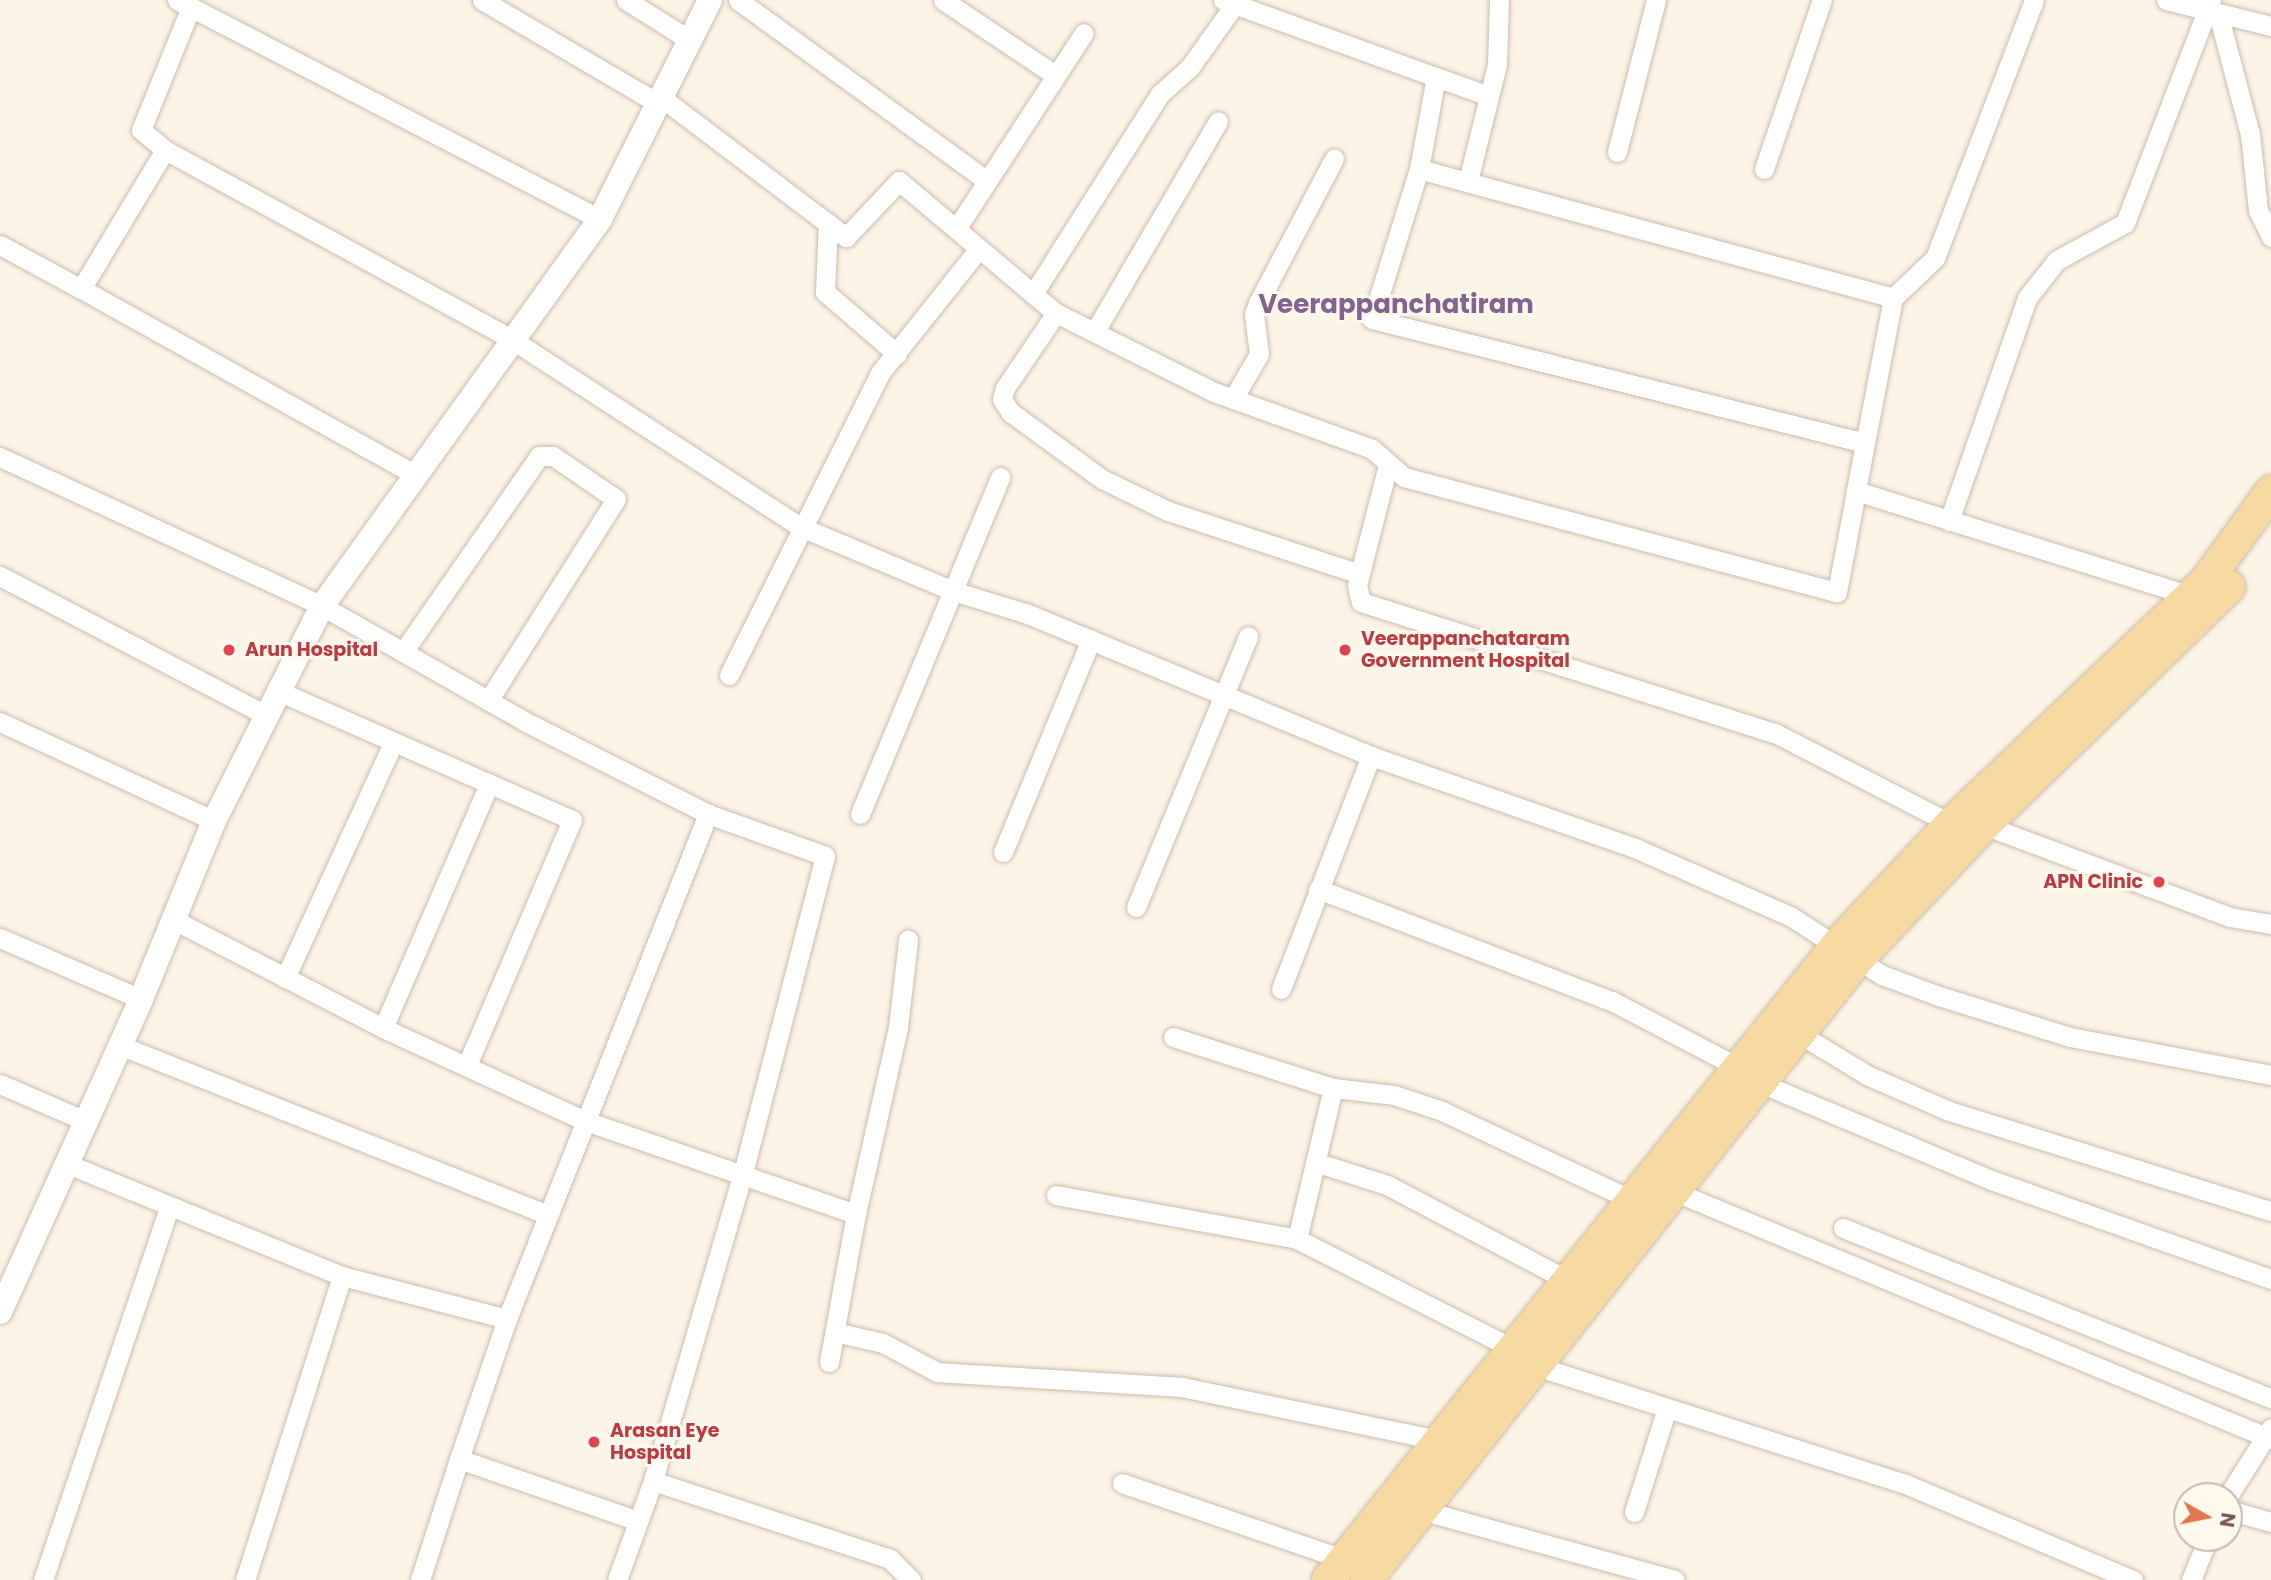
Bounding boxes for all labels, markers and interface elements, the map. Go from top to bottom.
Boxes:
district label: Veerappanchatiram [1258,289,1534,321]
place label: Veerappanchataram Government Hospital [1361,628,1570,672]
place label: Arun Hospital [245,639,378,661]
marker: Arun Hospital [219,640,239,660]
marker: Veerappanchataram Government Hospital [1335,640,1355,660]
place label: APN Clinic [2043,871,2143,893]
marker: APN Clinic [2149,872,2169,892]
place label: Arasan Eye Hospital [610,1420,719,1464]
marker: Arasan Eye Hospital [584,1432,604,1452]
north arrow [2173,1482,2243,1552]
text: N [2213,1511,2242,1529]

